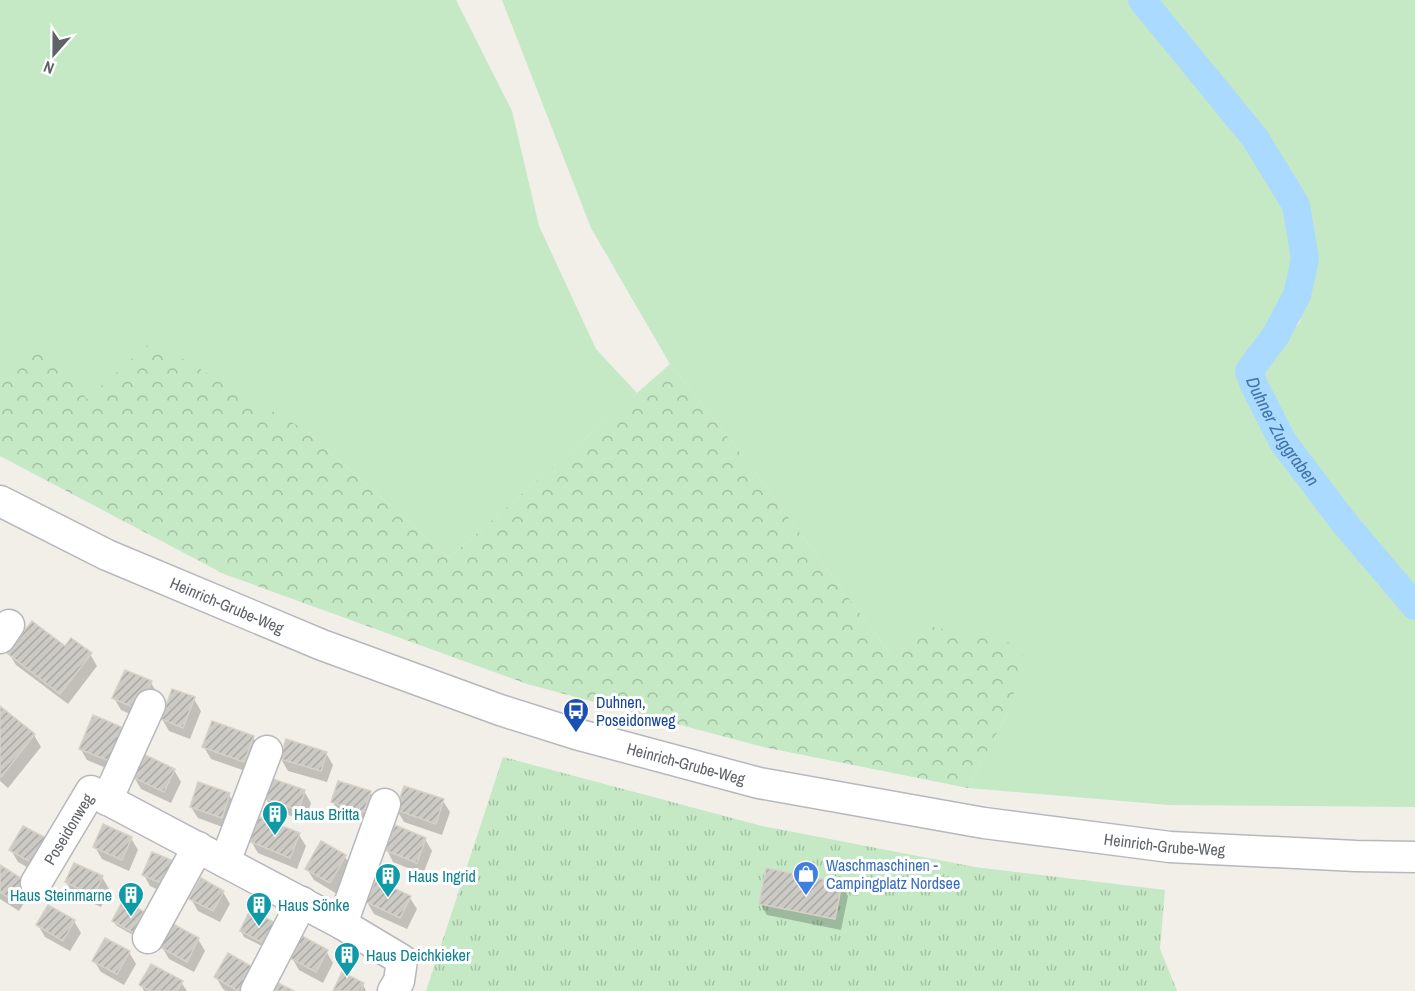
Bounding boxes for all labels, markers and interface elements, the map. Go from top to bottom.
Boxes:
north arrow [24,24,84,84]
text: N [40,56,57,80]
water label: Duhner Zuggraben [1240,373,1325,491]
street label: Heinrich-Grube-Weg [167,572,288,639]
place label: Duhnen, Poseidonweg [596,691,676,731]
bus stop icon: Duhnen, Poseidonweg [561,696,591,734]
street label: Heinrich-Grube-Weg [624,737,748,790]
street label: Poseidonweg [38,789,99,869]
building icon: Haus Britta [260,799,290,837]
place label: Haus Britta [294,803,360,825]
street label: Heinrich-Grube-Weg [1103,828,1226,861]
place label: Waschmaschinen - Campingplatz Nordsee [826,854,960,894]
shop icon: Waschmaschinen - Campingplatz Nordsee [791,859,821,897]
building icon: Haus Ingrid [373,861,403,899]
place label: Haus Ingrid [408,865,476,887]
building icon: Haus Steinmarne [116,880,146,918]
place label: Haus Steinmarne [10,884,112,906]
building icon: Haus Sönke [244,890,274,928]
place label: Haus Sönke [278,894,349,916]
building icon: Haus Deichkieker [332,940,362,978]
place label: Haus Deichkieker [366,944,471,966]

